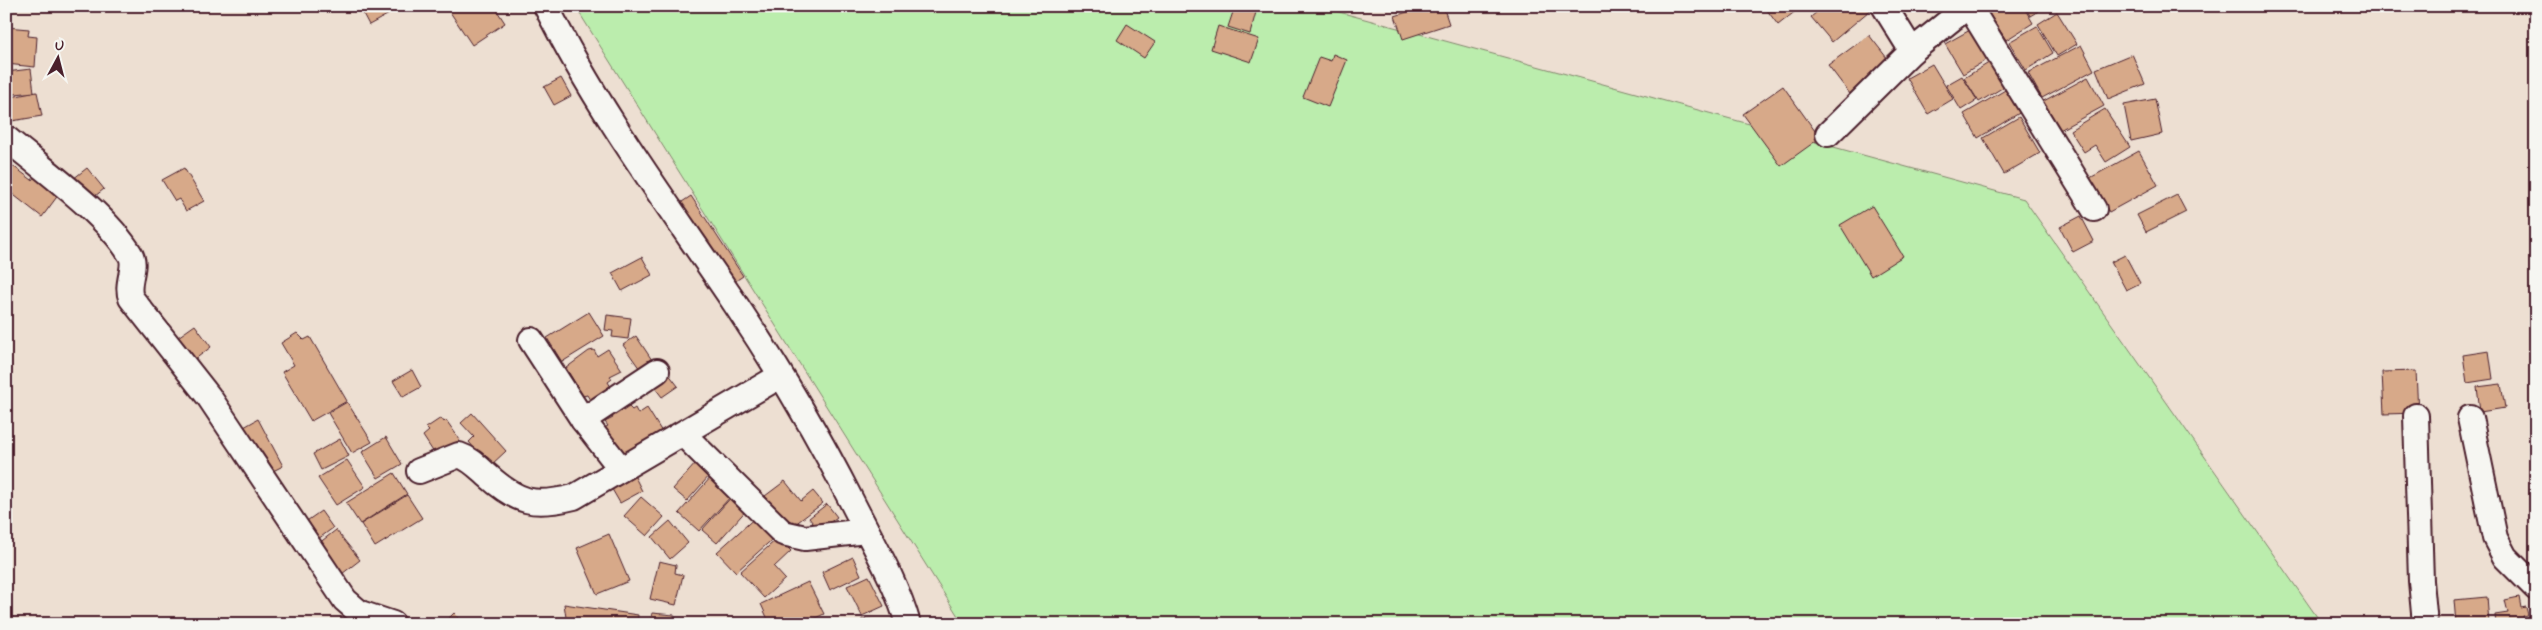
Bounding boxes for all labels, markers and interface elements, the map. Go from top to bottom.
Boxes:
north arrow [32,32,82,82]
text: U [54,37,65,56]

